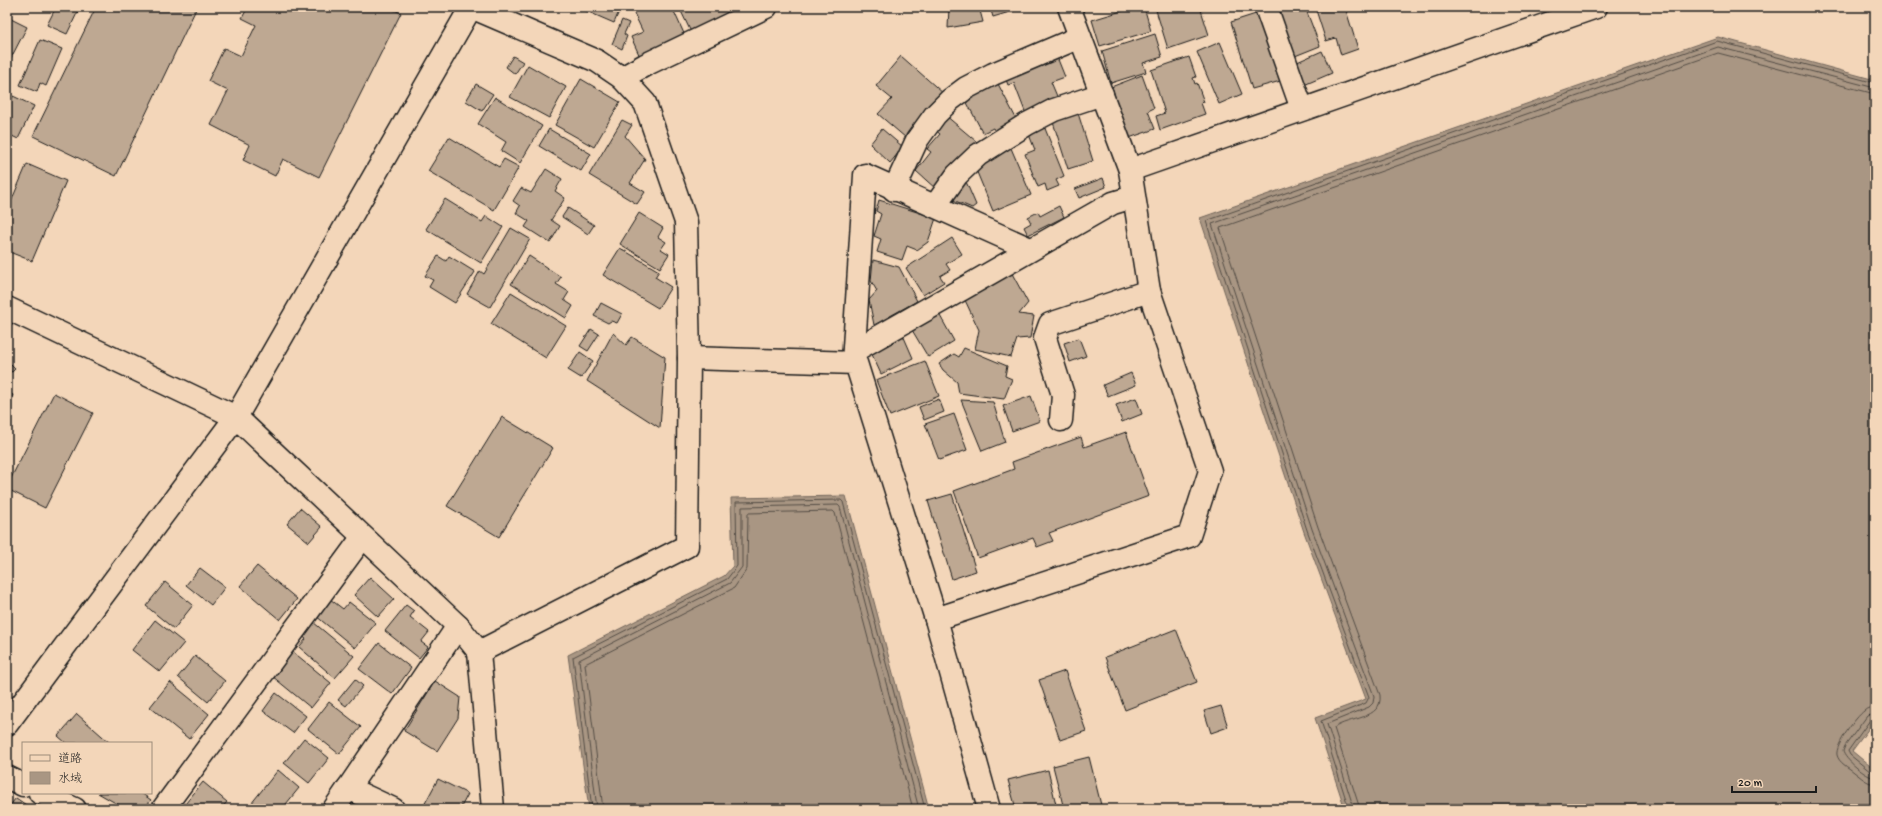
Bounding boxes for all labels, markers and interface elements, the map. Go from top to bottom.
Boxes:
legend [22,742,152,794]
text: 道路 [58,752,82,767]
scale bar [1732,768,1816,794]
text: 水域 [58,772,82,787]
text: 20 m [1738,777,1763,791]

